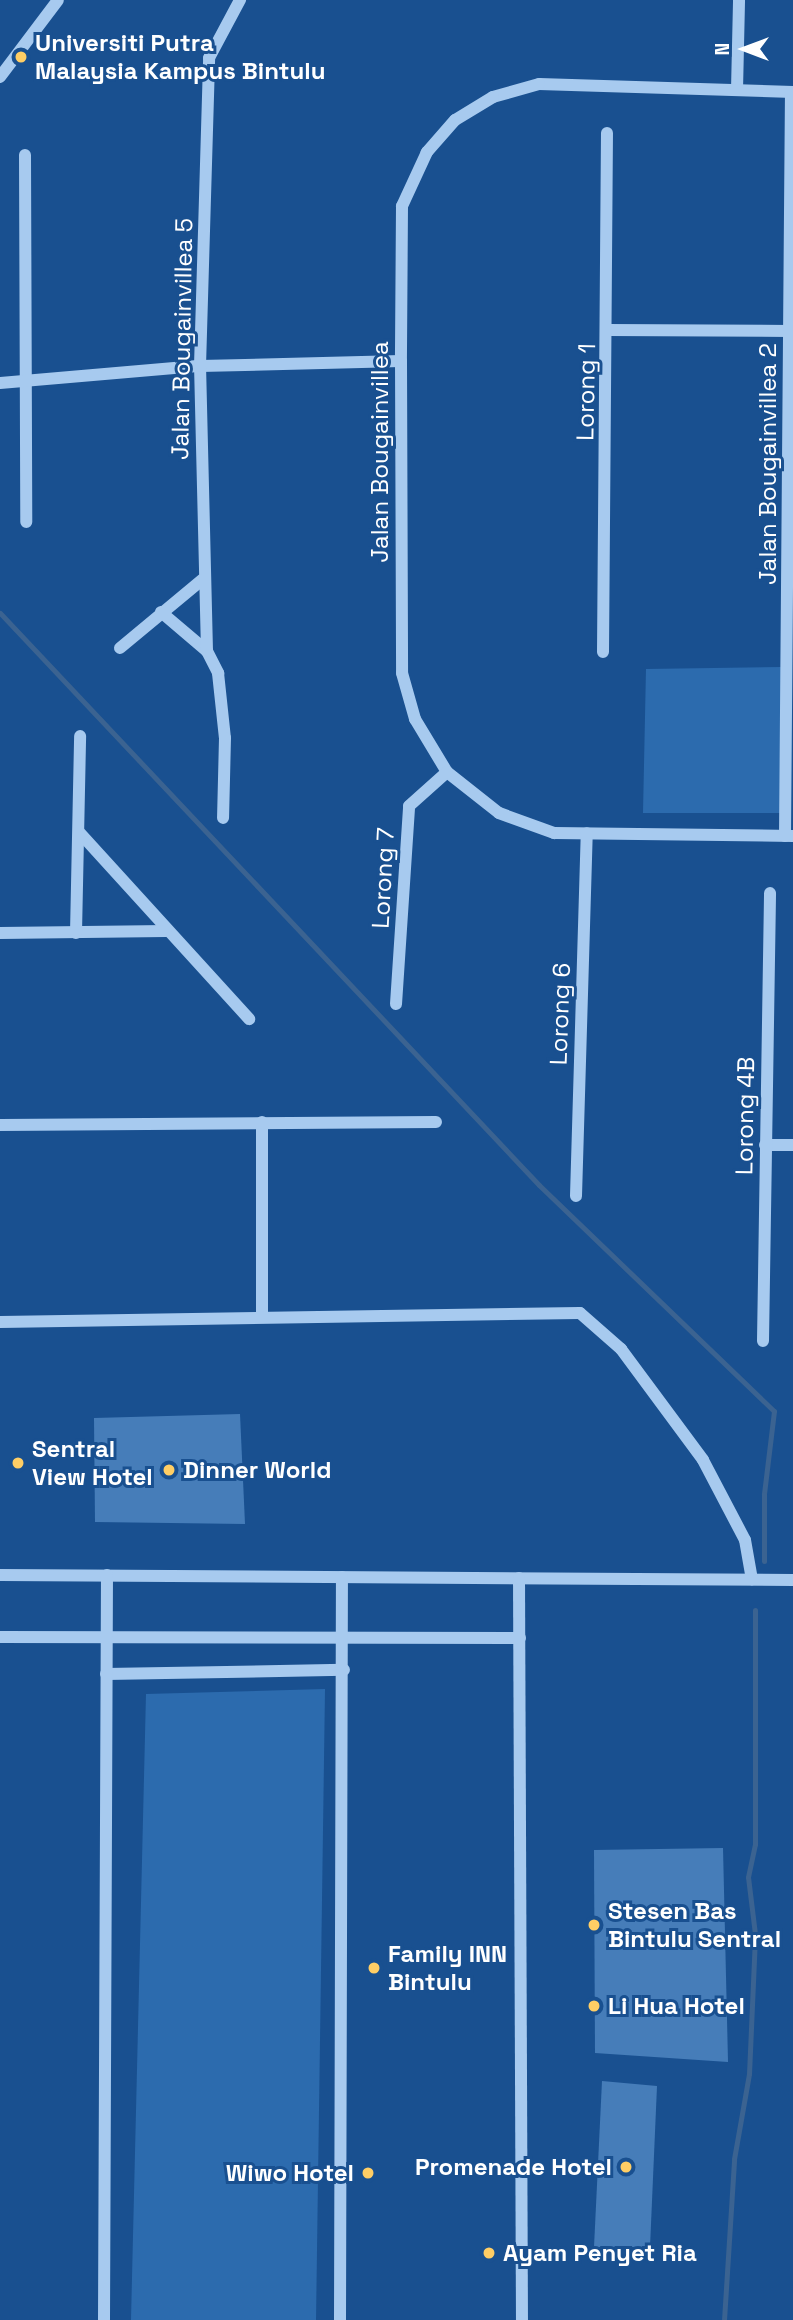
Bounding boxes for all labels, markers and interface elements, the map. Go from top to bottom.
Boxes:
north arrow [709,14,779,84]
place label: Universiti Putra Malaysia Kampus Bintulu [35,29,325,85]
text: N [710,43,735,55]
marker: Universiti Putra Malaysia Kampus Bintulu [13,49,29,65]
street label: Jalan Bougainvillea 5 [165,218,199,460]
street label: Jalan Bougainvillea [366,341,394,563]
street label: Lorong 1 [571,343,601,441]
street label: Jalan Bougainvillea 2 [754,343,782,585]
street label: Lorong 7 [366,827,400,929]
street label: Lorong 6 [544,962,576,1066]
street label: Lorong 4B [730,1057,760,1175]
place label: Sentral View Hotel [32,1435,153,1491]
marker: Sentral View Hotel [10,1455,26,1471]
place label: Dinner World [183,1456,332,1484]
marker: Dinner World [161,1462,177,1478]
place label: Stesen Bas Bintulu Sentral [608,1897,781,1953]
marker: Stesen Bas Bintulu Sentral [586,1917,602,1933]
place label: Family INN Bintulu [388,1940,507,1996]
marker: Family INN Bintulu [366,1960,382,1976]
place label: Li Hua Hotel [608,1992,745,2020]
marker: Li Hua Hotel [586,1998,602,2014]
place label: Promenade Hotel [415,2153,612,2181]
place label: Wiwo Hotel [226,2159,354,2187]
marker: Promenade Hotel [618,2159,634,2175]
marker: Wiwo Hotel [360,2165,376,2181]
place label: Ayam Penyet Ria [503,2239,697,2267]
marker: Ayam Penyet Ria [481,2245,497,2261]

